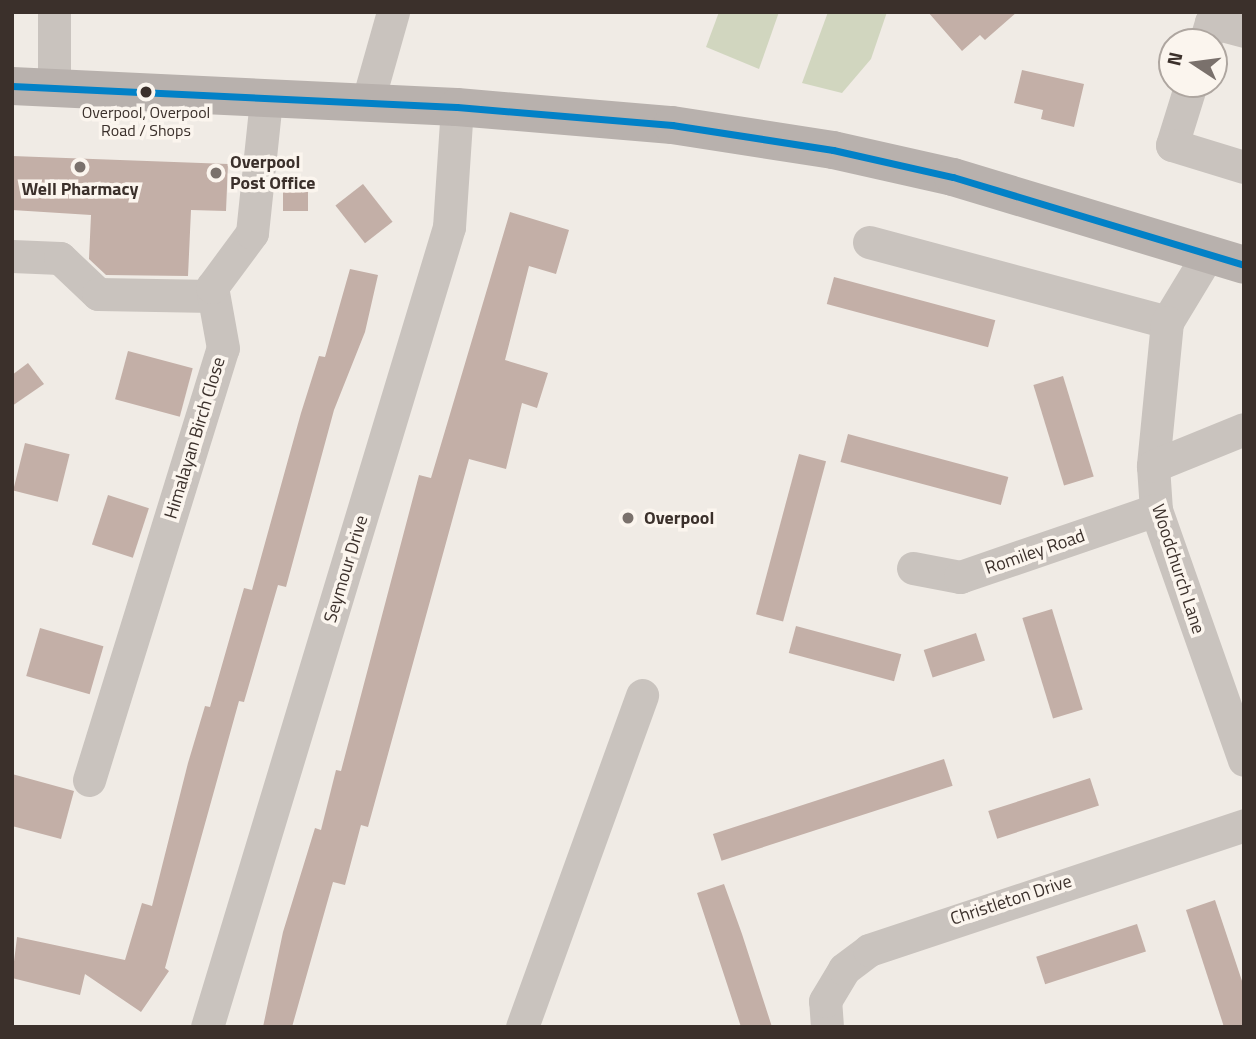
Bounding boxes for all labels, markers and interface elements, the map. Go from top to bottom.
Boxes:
north arrow [1158,28,1228,98]
text: N [1158,49,1190,68]
marker: Overpool, Overpool Road / Shops [139,85,153,99]
place label: Overpool, Overpool Road / Shops [82,102,210,140]
place label: Overpool Post Office [230,152,316,194]
marker: Well Pharmacy [72,159,88,175]
marker: Overpool Post Office [208,165,224,181]
place label: Well Pharmacy [21,178,139,200]
street label: Himalayan Birch Close [160,355,230,521]
street label: Woodchurch Lane [1147,501,1209,637]
place label: Overpool [644,507,714,529]
marker: Overpool [618,508,638,528]
street label: Seymour Drive [319,513,373,625]
street label: Romiley Road [982,525,1088,579]
street label: Christleton Drive [948,870,1074,930]

